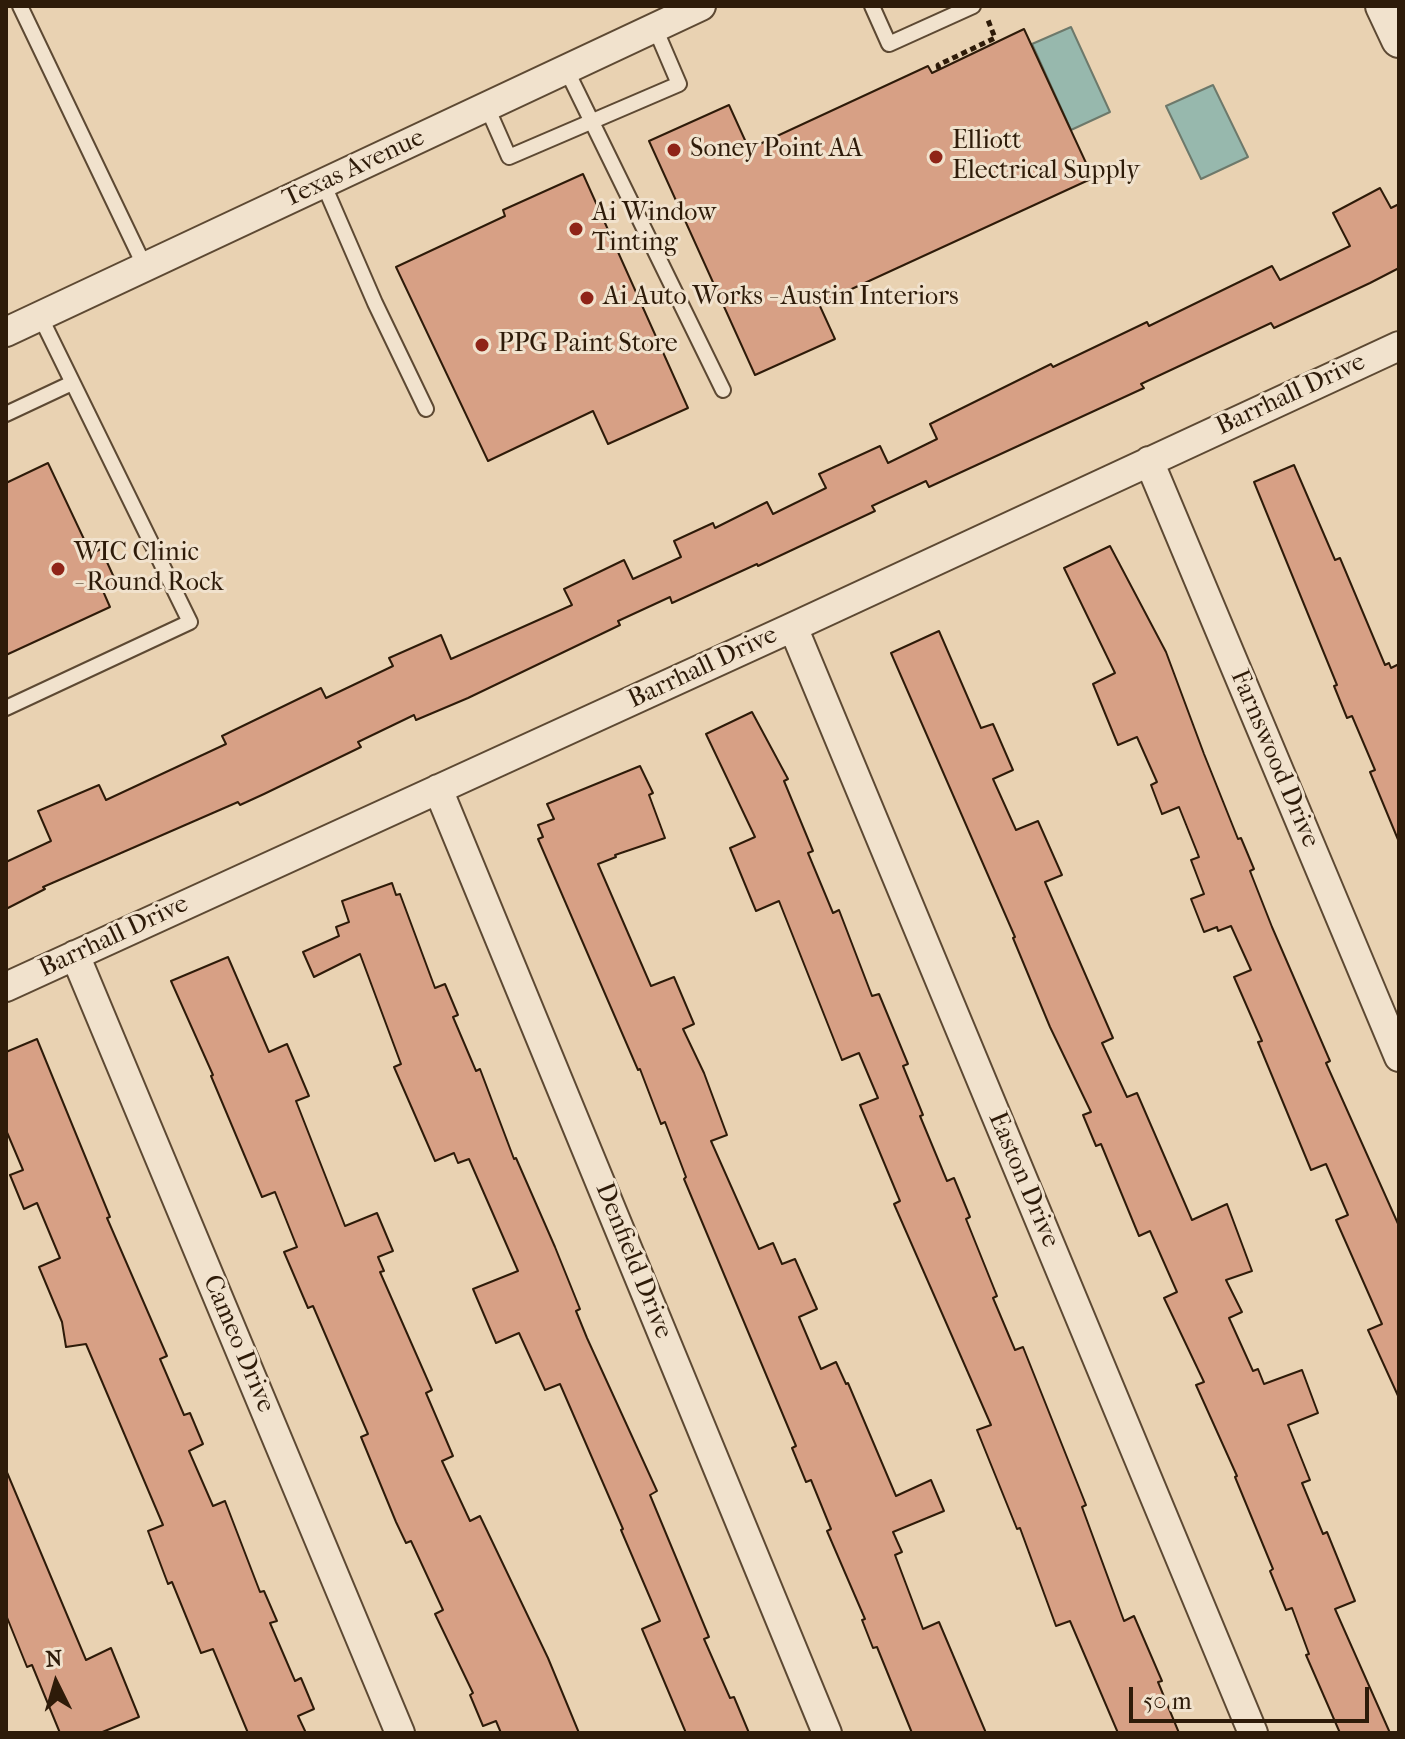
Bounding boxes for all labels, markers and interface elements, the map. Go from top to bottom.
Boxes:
street label: Texas Avenue [278,123,430,215]
place label: Elliott Electrical Supply [952,126,1140,188]
place label: Soney Point AA [690,134,863,166]
marker: Soney Point AA [665,141,683,159]
marker: Elliott Electrical Supply [927,148,945,166]
place label: Ai Window Tinting [592,198,716,260]
marker: Ai Window Tinting [567,220,585,238]
place label: Ai Auto Works - Austin Interiors [603,282,959,314]
marker: Ai Auto Works - Austin Interiors [578,289,596,307]
place label: PPG Paint Store [498,329,678,361]
marker: PPG Paint Store [473,336,491,354]
street label: Barrhall Drive [1211,347,1371,443]
place label: WIC Clinic - Round Rock [74,538,224,600]
marker: WIC Clinic - Round Rock [49,560,67,578]
street label: Barrhall Drive [623,620,783,716]
street label: Farnswood Drive [1223,665,1325,853]
street label: Barrhall Drive [34,889,194,985]
street label: Easton Drive [981,1108,1065,1252]
street label: Denfield Drive [588,1179,678,1343]
street label: Cameo Drive [195,1271,281,1417]
north arrow [16,1643,96,1723]
text: N [44,1645,63,1673]
scale bar [1133,1671,1373,1721]
text: 50 m [1143,1687,1192,1715]

